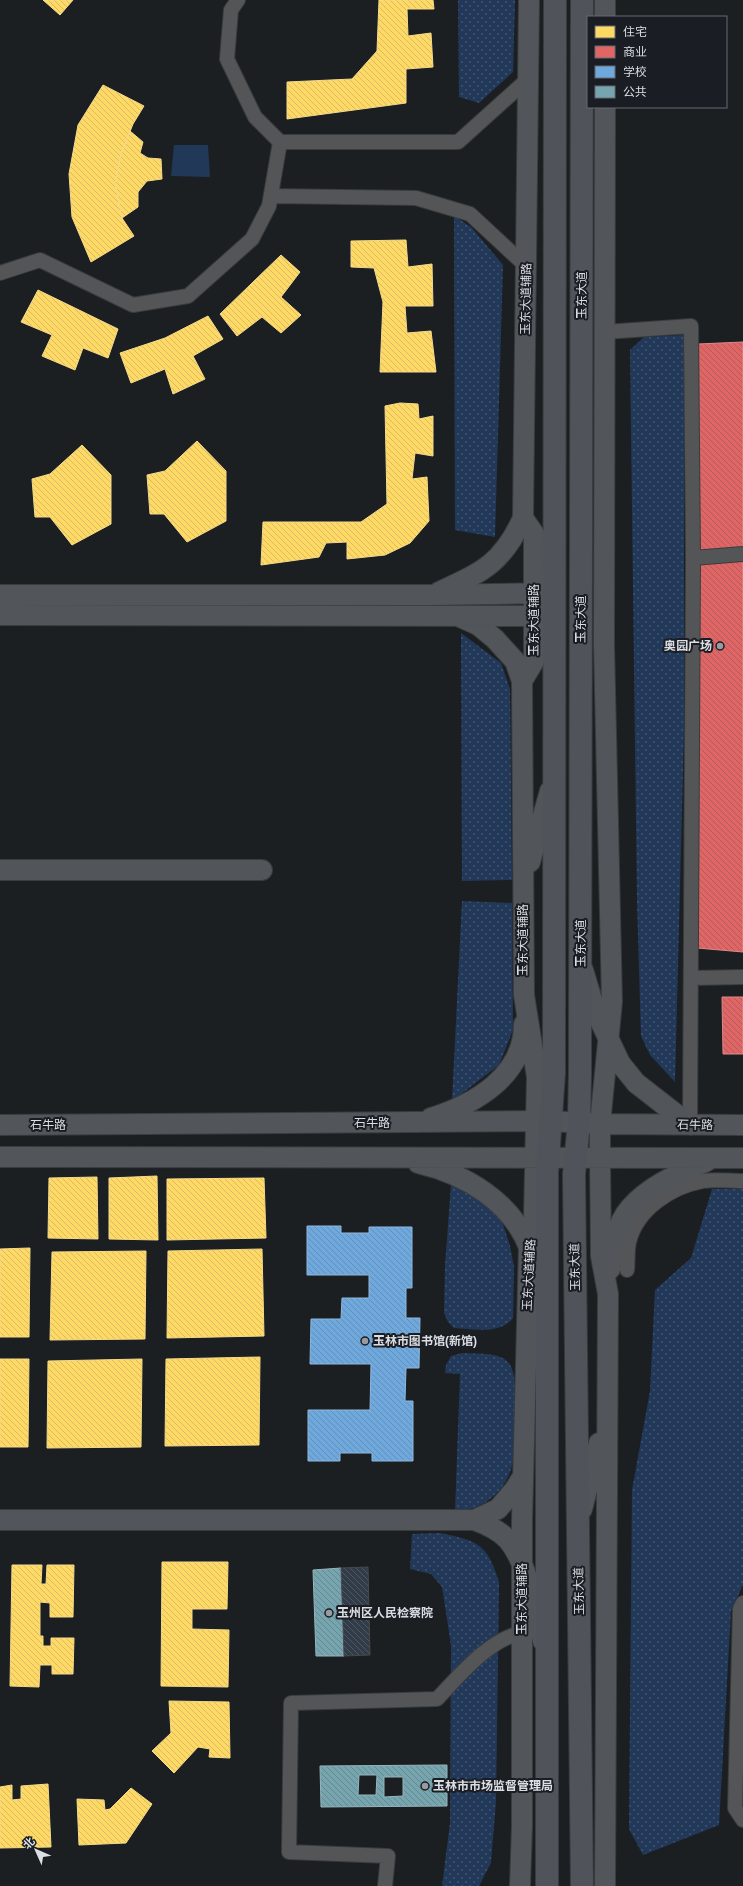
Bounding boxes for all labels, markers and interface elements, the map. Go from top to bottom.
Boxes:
legend [587,16,727,108]
text: 住宅 [623,25,647,39]
text: 商业 [623,45,647,59]
text: 学校 [623,65,647,79]
text: 公共 [623,85,647,99]
street label: 玉东大道辅路 [518,263,534,335]
street label: 玉东大道 [575,271,589,319]
street label: 玉东大道辅路 [527,584,541,656]
street label: 玉东大道 [574,595,588,643]
place label: 奥园广场 [664,639,712,653]
marker: 奥园广场 [715,641,725,651]
street label: 玉东大道辅路 [516,904,530,976]
street label: 玉东大道 [574,919,588,967]
street label: 石牛路 [354,1116,390,1130]
street label: 石牛路 [30,1118,66,1132]
street label: 石牛路 [677,1118,713,1132]
street label: 玉东大道辅路 [520,1239,538,1311]
street label: 玉东大道 [568,1243,582,1291]
place label: 玉林市图书馆(新馆) [373,1334,477,1348]
marker: 玉林市图书馆(新馆) [360,1336,370,1346]
street label: 玉东大道辅路 [515,1563,529,1635]
street label: 玉东大道 [572,1567,586,1615]
place label: 玉州区人民检察院 [337,1606,433,1620]
marker: 玉州区人民检察院 [324,1608,334,1618]
place label: 玉林市市场监督管理局 [433,1779,553,1793]
marker: 玉林市市场监督管理局 [420,1781,430,1791]
north arrow [16,1830,56,1870]
text: 北 [21,1835,37,1851]

